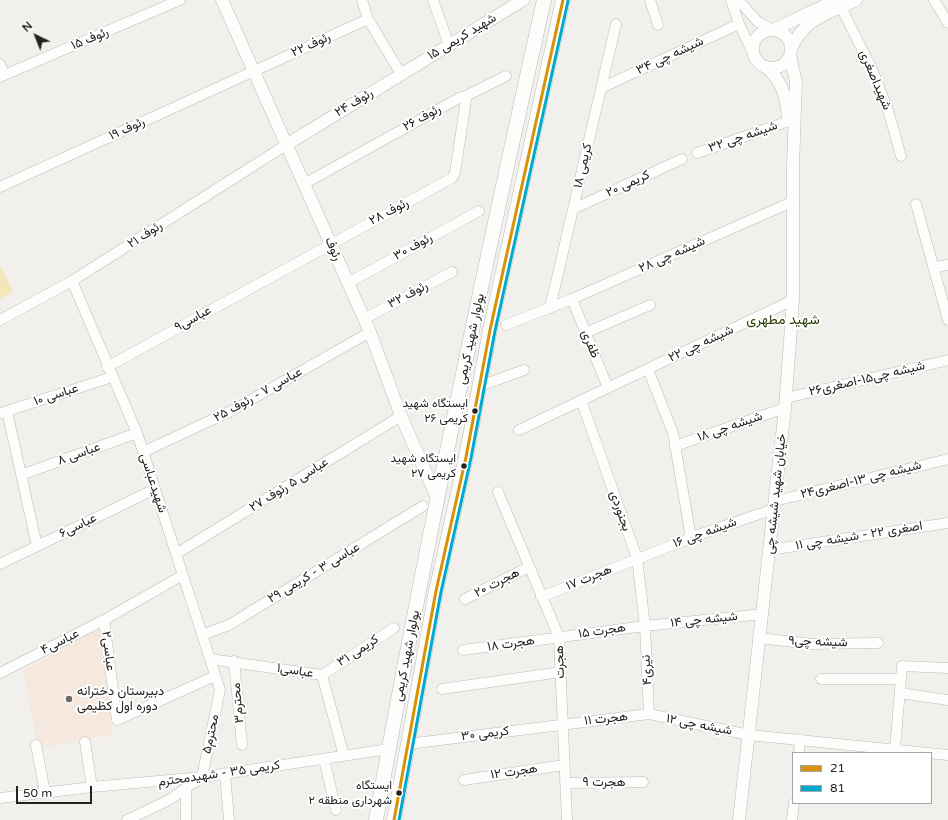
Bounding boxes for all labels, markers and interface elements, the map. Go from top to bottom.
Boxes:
street label: شهید کریمی ۱۵ [425,10,499,64]
north arrow [16,16,56,56]
text: N [20,19,35,35]
street label: رئوف ۱۵ [69,24,111,54]
street label: رئوف ۲۲ [289,29,333,61]
street label: شیشه چی ۳۴ [634,34,706,78]
street label: شهیداصغری [855,48,895,112]
street label: رئوف ۲۴ [332,85,376,121]
street label: رئوف ۲۶ [400,101,444,135]
street label: رئوف ۱۹ [106,114,148,144]
street label: شیشه چی ۳۲ [706,118,780,156]
street label: کریمی ۱۸ [570,142,596,190]
street label: کریمی ۲۰ [604,167,652,201]
street label: رئوف ۲۸ [367,195,411,229]
street label: رئوف ۲۱ [125,218,165,252]
street label: رئوف ۳۰ [391,230,435,264]
street label: شیشه چی ۲۸ [636,233,708,277]
street label: رئوف [321,235,345,263]
street label: رئوف ۳۲ [385,278,431,312]
street label: بولوار شهید کریمی [454,292,488,386]
street label: عباسی۹ [172,303,214,335]
district label: شهید مطهری [746,312,820,328]
street label: شیشه چی ۲۲ [666,322,736,366]
street label: ظفری [577,328,603,360]
street label: شیشه چی۱۵-اصغری۲۶ [807,358,927,400]
street label: عباسی ۷ - رئوف ۲۵ [211,364,305,426]
street label: عباسی ۱۰ [32,380,80,410]
place label: ایستگاه شهید کریمی ۲۶ [403,397,468,425]
marker: ایستگاه شهید کریمی ۲۶ [470,406,480,416]
street label: شیشه چی ۱۸ [695,409,765,445]
street label: خیابان شهید شیشه چی [762,433,790,555]
street label: عباسی ۸ [55,439,103,469]
street label: شهیدعباسی [136,451,170,515]
place label: ایستگاه شهید کریمی ۲۷ [391,452,456,480]
street label: عباسی ۵ رئوف ۲۷ [247,454,331,516]
street label: شیشه چی ۱۳-اصغری۲۴ [799,457,923,503]
marker: ایستگاه شهید کریمی ۲۷ [459,461,469,471]
street label: بجنوردی [606,489,634,533]
street label: عباسی۶ [57,510,99,542]
street label: شیشه چی ۱۶ [671,514,739,552]
street label: اصغری ۲۲ - شیشه چی ۱۱ [794,518,924,554]
street label: عباسی ۳ - کریمی ۲۹ [265,539,363,607]
street label: هجرت ۱۷ [564,562,614,594]
street label: هجرت ۲۰ [472,565,522,601]
street label: بولوار شهید کریمی [391,609,423,703]
street label: شیشه چی ۱۴ [669,609,739,631]
street label: هجرت ۱۵ [577,620,627,642]
street label: عباسی۴ [38,626,82,658]
street label: عباسی۲ [98,630,118,672]
street label: کریمی ۳۱ [334,632,382,670]
street label: هجرت ۱۸ [486,633,536,655]
street label: شیشه چی۹ [788,633,848,651]
street label: هجرت [552,645,568,679]
street label: نیری۴ [638,654,656,686]
street label: عباسی۱ [275,660,315,682]
street label: محترم۳ [228,682,248,724]
place label: دبیرستان دخترانه دوره اول کظیمی [77,684,164,715]
marker: دبیرستان دخترانه دوره اول کظیمی [64,694,74,704]
street label: هجرت ۱۱ [583,709,629,729]
street label: شیشه چی ۱۲ [665,711,733,739]
street label: محترم۵ [199,713,223,755]
street label: کریمی ۳۰ [460,723,510,745]
legend [792,752,932,804]
street label: کریمی ۳۵ - شهیدمحترم [157,758,281,790]
street label: هجرت ۱۲ [490,761,538,783]
text: 21 [830,761,845,775]
street label: هجرت ۹ [583,775,625,791]
scale bar [18,778,94,804]
place label: ایستگاه شهرداری منطقه ۲ [309,779,392,807]
text: 81 [830,781,845,795]
text: 50 m [23,786,52,800]
marker: ایستگاه شهرداری منطقه ۲ [394,788,404,798]

